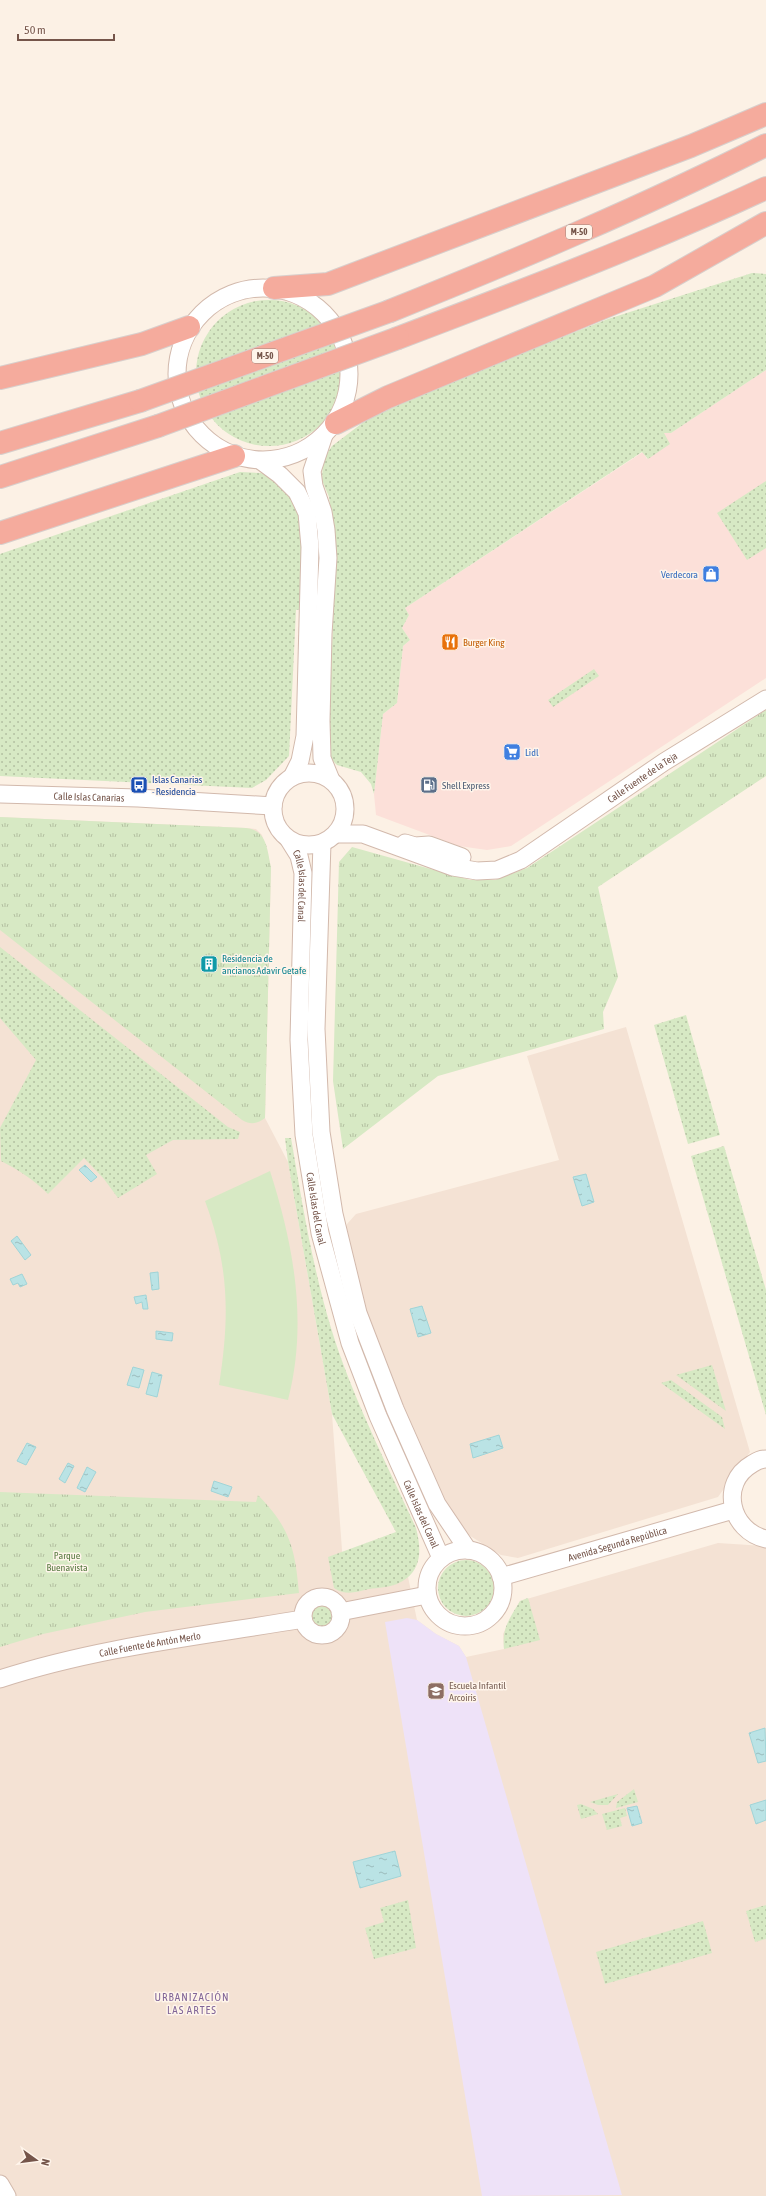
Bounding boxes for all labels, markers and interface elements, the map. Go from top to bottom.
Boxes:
scale bar [18,16,114,42]
text: 50 m [24,23,46,37]
road number: M-50 [566,225,592,239]
road number: M-50 [252,349,278,363]
shop icon: Verdecora [701,564,721,584]
place label: Verdecora [661,569,698,580]
restaurant icon: Burger King [440,632,460,652]
place label: Burger King [463,637,505,648]
supermarket icon: Lidl [502,742,522,762]
place label: Lidl [525,747,539,758]
street label: Calle Fuente de la Teja [605,750,680,805]
place label: Islas Canarias - Residencia [152,774,203,797]
bus stop icon: Islas Canarias - Residencia [129,775,149,795]
fuel station icon: Shell Express [419,775,439,795]
place label: Shell Express [442,780,490,791]
street label: Calle Islas Canarias [53,791,125,804]
street label: Calle Islas del Canal [290,848,308,923]
place label: Residencia de ancianos Adavir Getafe [222,953,307,976]
building icon: Residencia de ancianos Adavir Getafe [199,954,219,974]
street label: Calle Islas del Canal [304,1172,328,1246]
street label: Calle Islas del Canal [401,1478,441,1550]
street label: Avenida Segunda República [567,1524,668,1563]
park label: Parque Buenavista [46,1550,88,1573]
street label: Calle Fuente de Antón Merlo [98,1630,202,1659]
place label: Escuela Infantil Arcoiris [449,1680,506,1703]
school or university icon: Escuela Infantil Arcoiris [426,1681,446,1701]
district label: URBANIZACIÓN LAS ARTES [155,1991,229,2016]
north arrow [16,2140,56,2180]
text: N [39,2158,52,2167]

